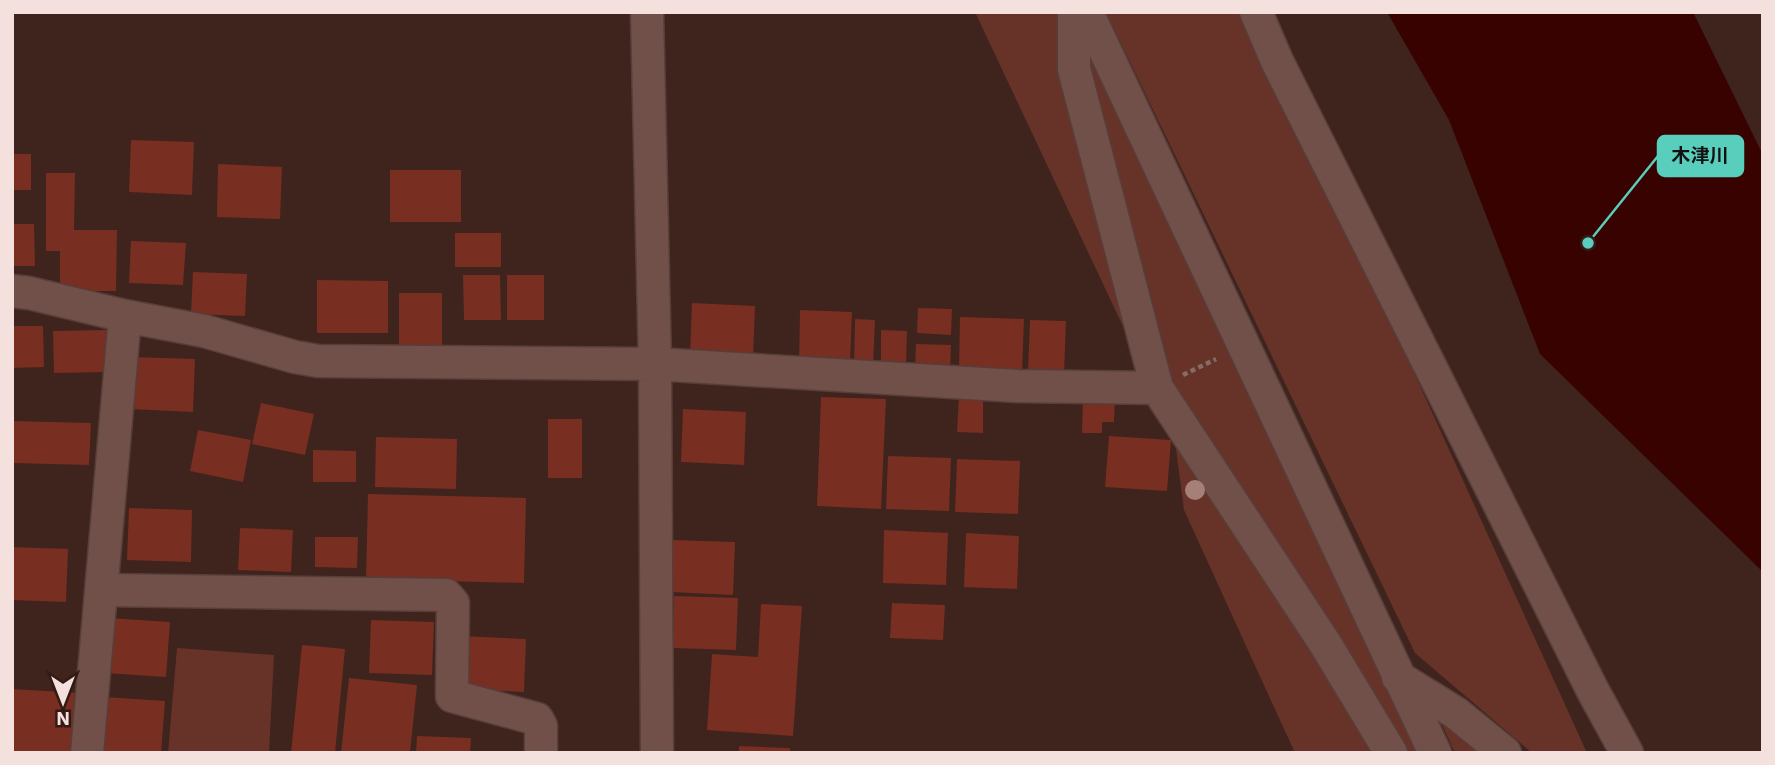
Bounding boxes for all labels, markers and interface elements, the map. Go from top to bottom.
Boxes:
callout: 木津川 [1658,136,1743,176]
text: 木津川 [1671,143,1729,167]
north arrow [28,667,98,737]
text: N [56,707,70,731]

